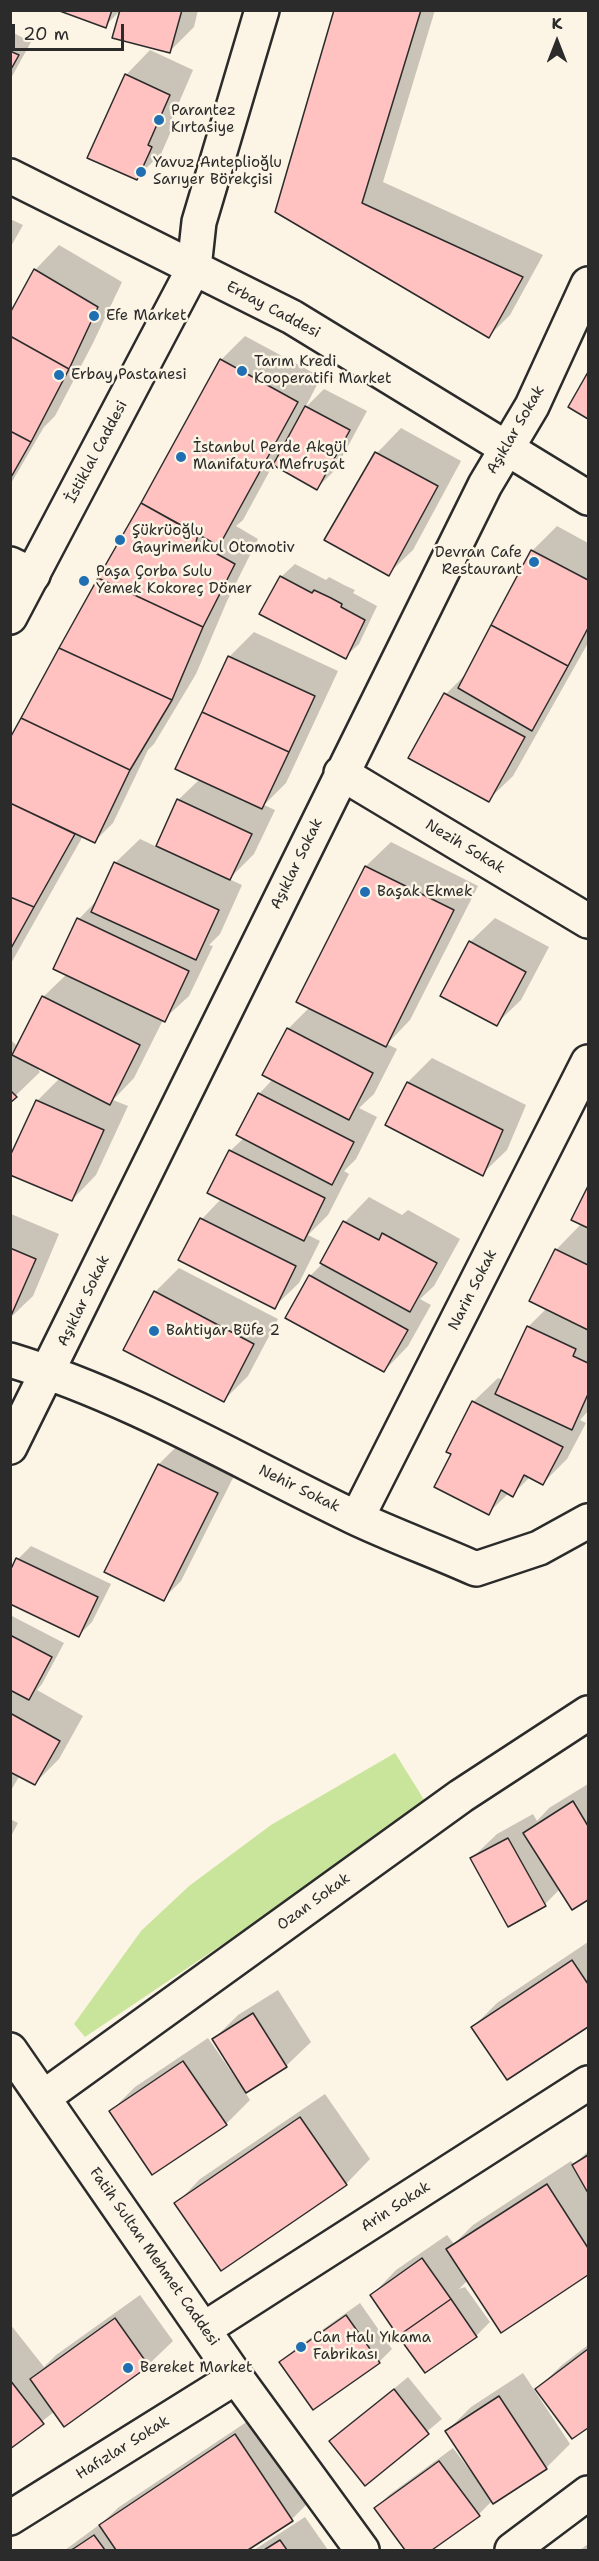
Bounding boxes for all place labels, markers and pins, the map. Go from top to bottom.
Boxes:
place label: Parantez Kırtasiye [171,102,236,137]
marker: Parantez Kırtasiye [152,113,166,127]
place label: Yavuz Anteplioğlu Sarıyer Börekçisi [153,154,282,189]
marker: Yavuz Anteplioğlu Sarıyer Börekçisi [134,165,148,179]
place label: Efe Market [106,307,186,325]
marker: Efe Market [87,309,101,323]
place label: Tarım Kredi Kooperatifi Market [254,353,392,388]
marker: Tarım Kredi Kooperatifi Market [235,364,249,378]
place label: Erbay Pastanesi [71,366,187,384]
marker: Erbay Pastanesi [52,368,66,382]
place label: İstanbul Perde Akgül Manifatura Mefruşat [193,439,347,474]
marker: İstanbul Perde Akgül Manifatura Mefruşat [174,450,188,464]
place label: Şükrüoğlu Gayrimenkul Otomotiv [132,522,295,557]
marker: Şükrüoğlu Gayrimenkul Otomotiv [113,533,127,547]
place label: Devran Cafe Restaurant [435,544,522,579]
marker: Devran Cafe Restaurant [527,555,541,569]
place label: Paşa Çorba Sulu Yemek Kokoreç Döner [96,563,252,598]
marker: Paşa Çorba Sulu Yemek Kokoreç Döner [77,574,91,588]
place label: Başak Ekmek [377,883,473,901]
marker: Başak Ekmek [358,885,372,899]
place label: Bahtiyar Büfe 2 [166,1322,280,1340]
marker: Bahtiyar Büfe 2 [147,1324,161,1338]
place label: Can Halı Yıkama Fabrikası [313,2329,431,2364]
marker: Can Halı Yıkama Fabrikası [294,2340,308,2354]
place label: Bereket Market [140,2359,253,2377]
marker: Bereket Market [121,2361,135,2375]

